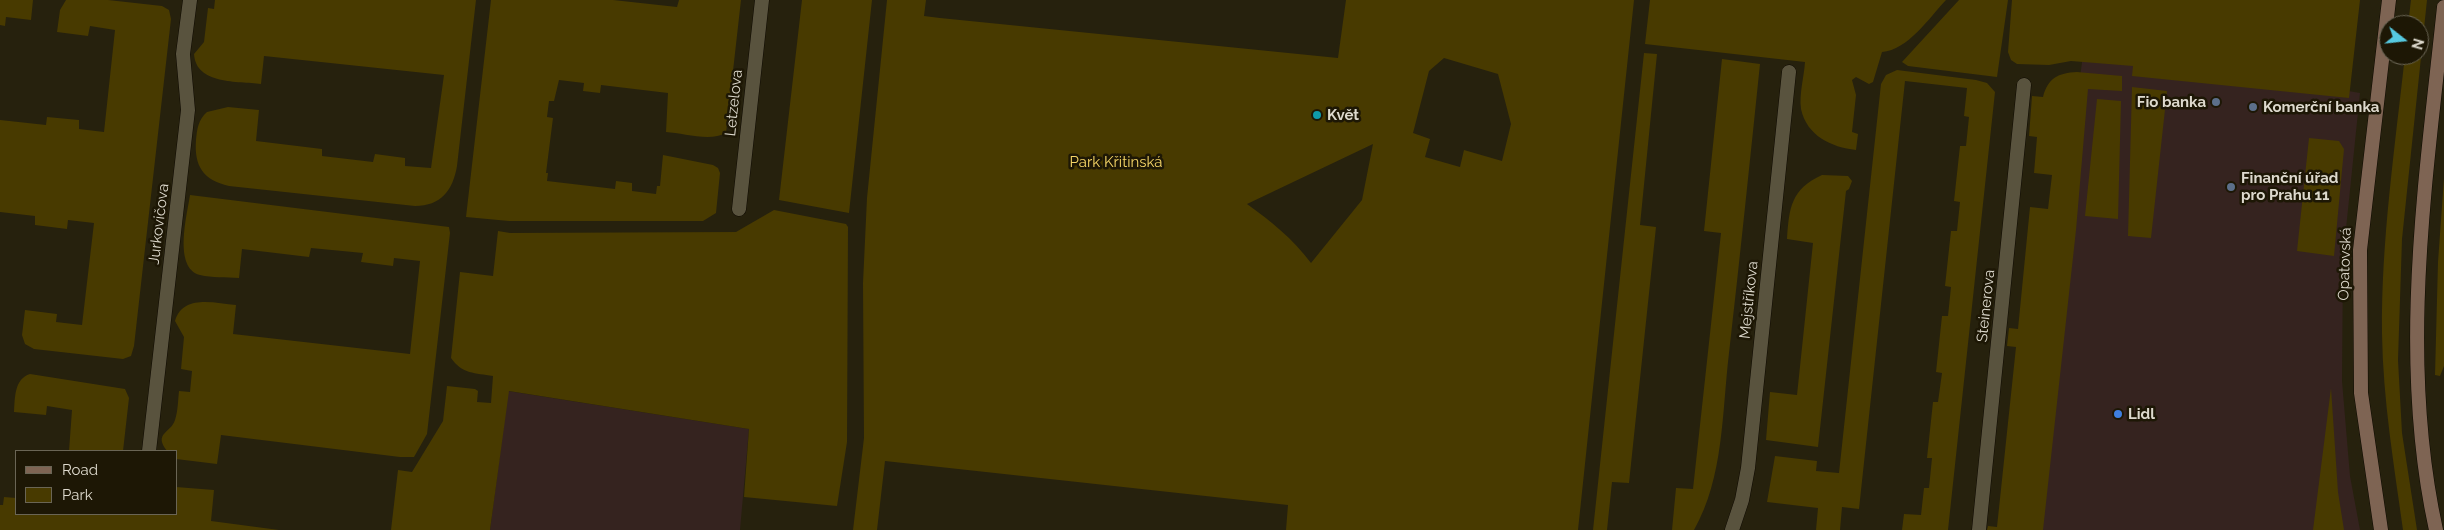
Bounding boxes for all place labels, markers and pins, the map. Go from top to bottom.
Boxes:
place label: Fio banka [2137,93,2206,111]
marker: Fio banka [2210,96,2222,108]
place label: Komerční banka [2263,98,2379,116]
marker: Komerční banka [2247,101,2259,113]
place label: Květ [1327,106,1359,124]
marker: Květ [1311,109,1323,121]
place label: Finanční úřad pro Prahu 11 [2241,169,2338,204]
marker: Finanční úřad pro Prahu 11 [2225,181,2237,193]
place label: Lidl [2128,405,2155,423]
marker: Lidl [2112,408,2124,420]

